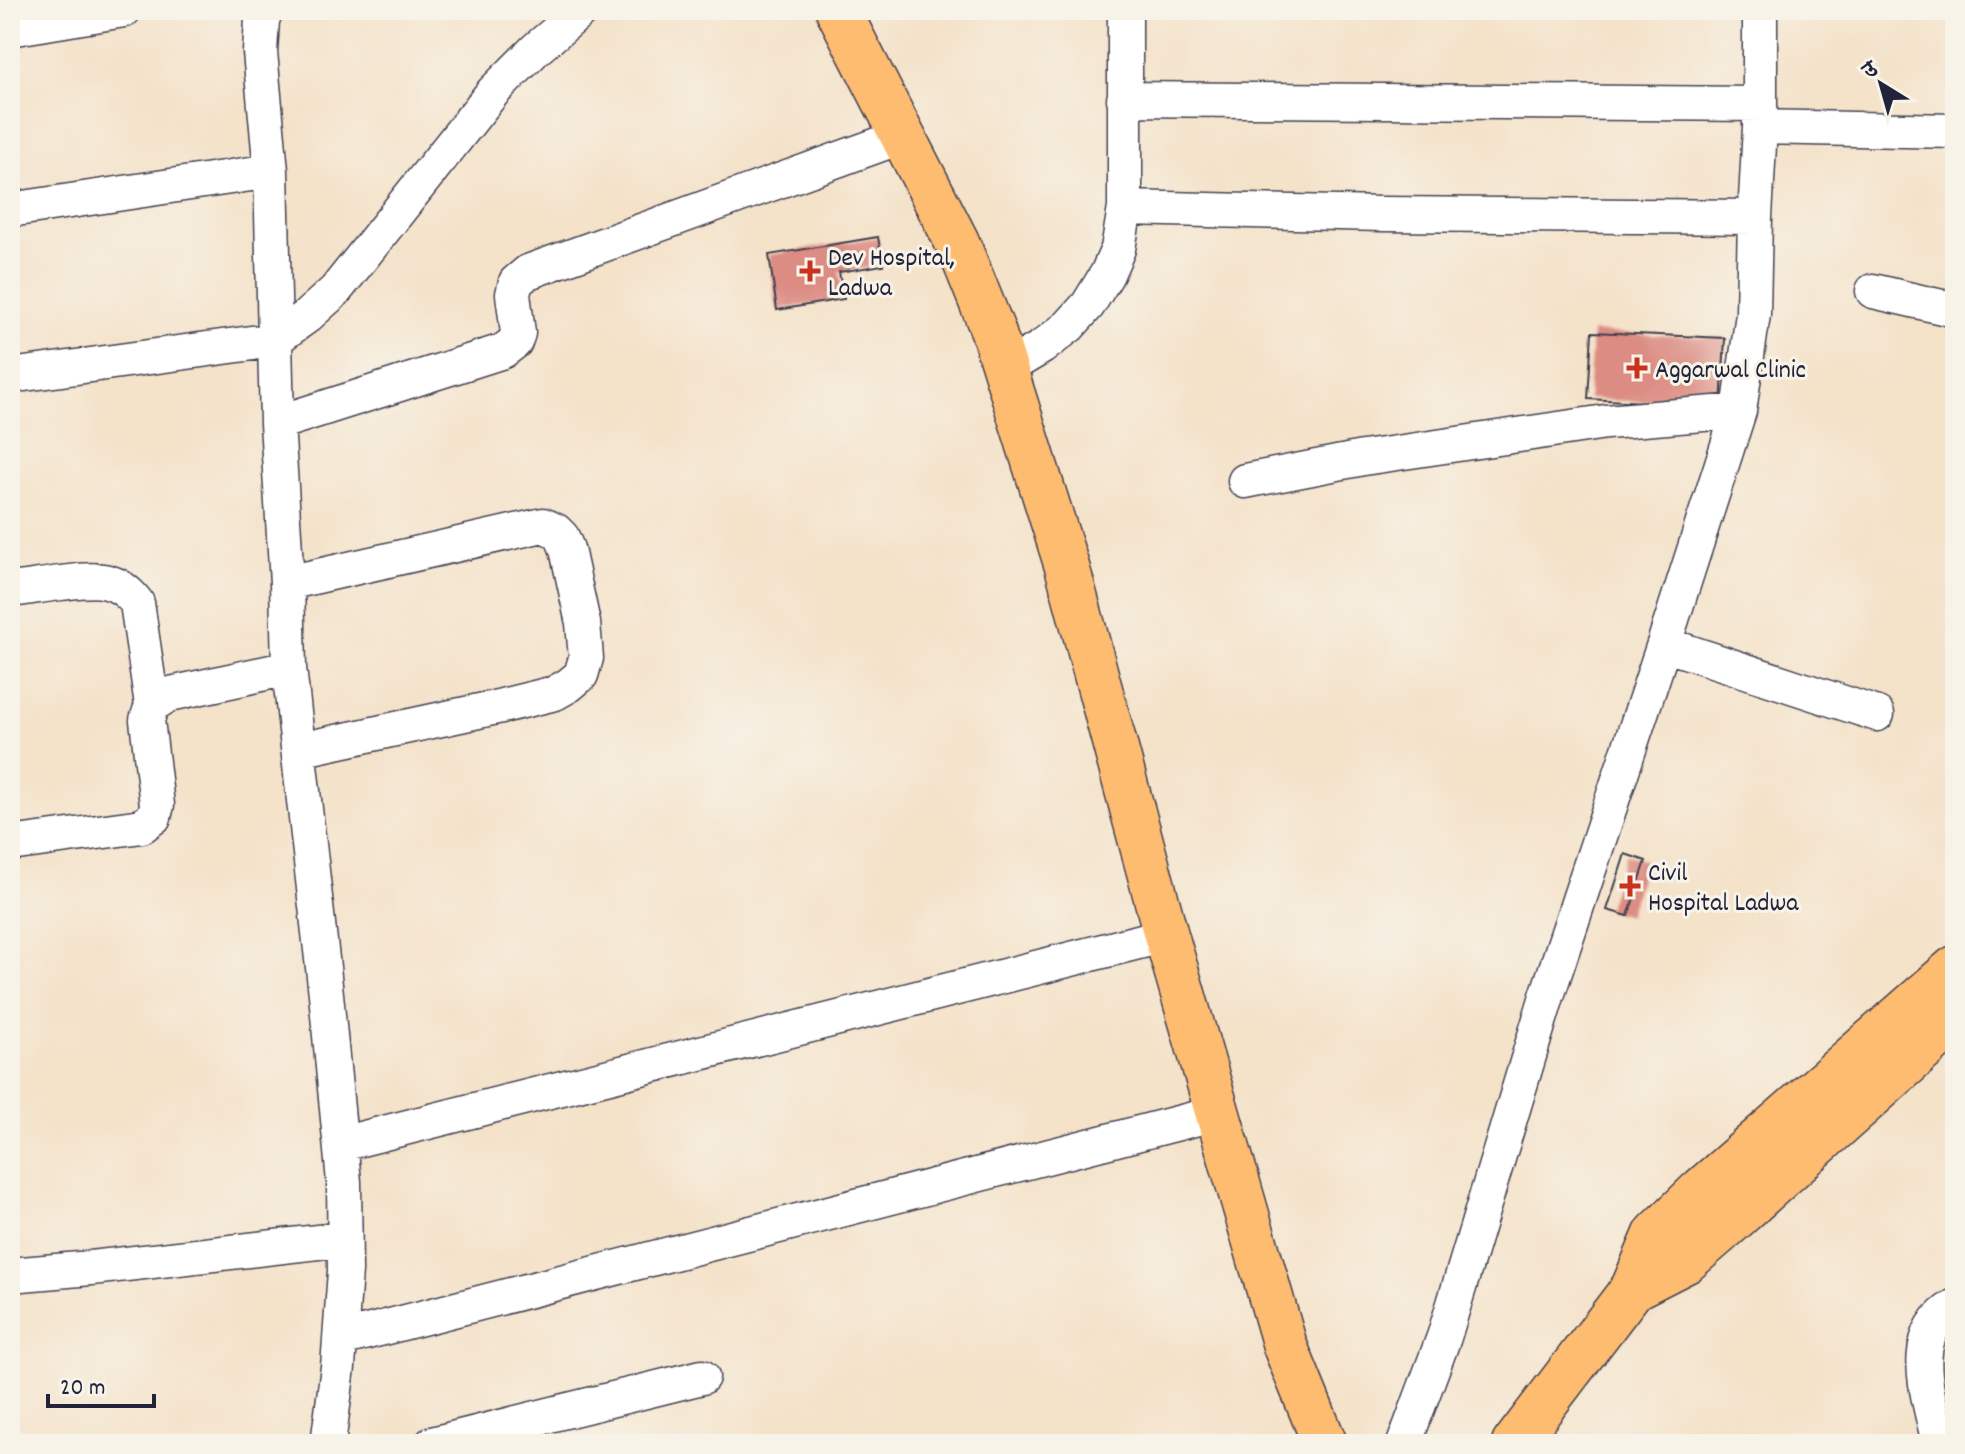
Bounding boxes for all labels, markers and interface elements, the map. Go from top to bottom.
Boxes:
north arrow [1841,44,1921,124]
text: उ [1856,54,1887,88]
place label: Dev Hospital, Ladwa [828,241,955,308]
marker: Dev Hospital, Ladwa [799,260,821,282]
place label: Aggarwal Clinic [1655,353,1806,390]
marker: Aggarwal Clinic [1626,357,1648,379]
place label: Civil Hospital Ladwa [1648,856,1799,923]
marker: Civil Hospital Ladwa [1619,875,1641,897]
scale bar [48,1358,154,1408]
text: 20 m [60,1372,106,1406]

